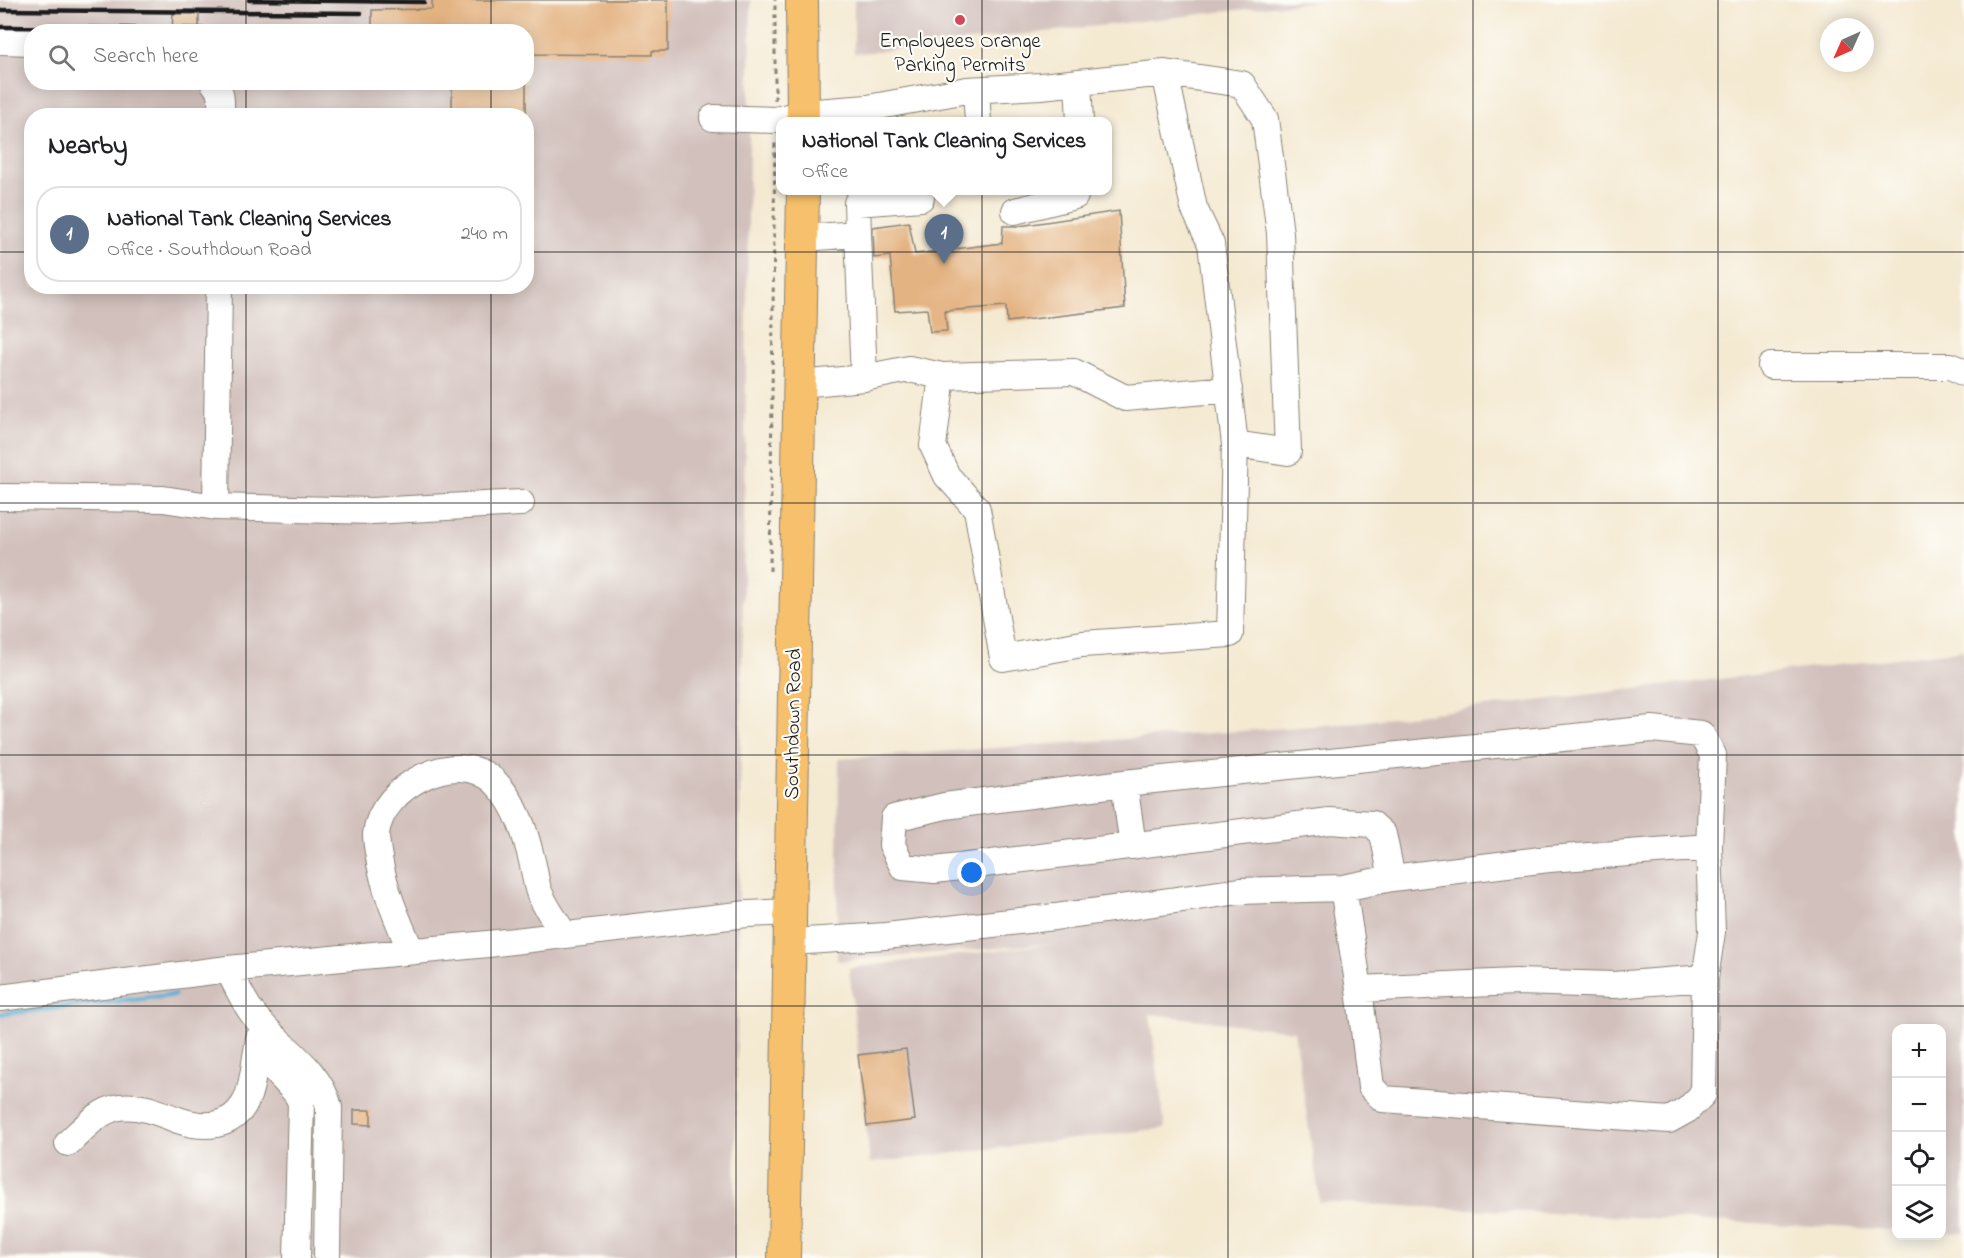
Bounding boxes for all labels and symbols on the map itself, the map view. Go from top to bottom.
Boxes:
marker: Employees Orange Parking Permits [953,13,967,27]
north arrow [1820,18,1874,72]
place label: Employees Orange Parking Permits [879,27,1041,83]
pin: 1 [924,214,964,264]
street label: Southdown Road [778,648,810,800]
your location [957,858,986,887]

